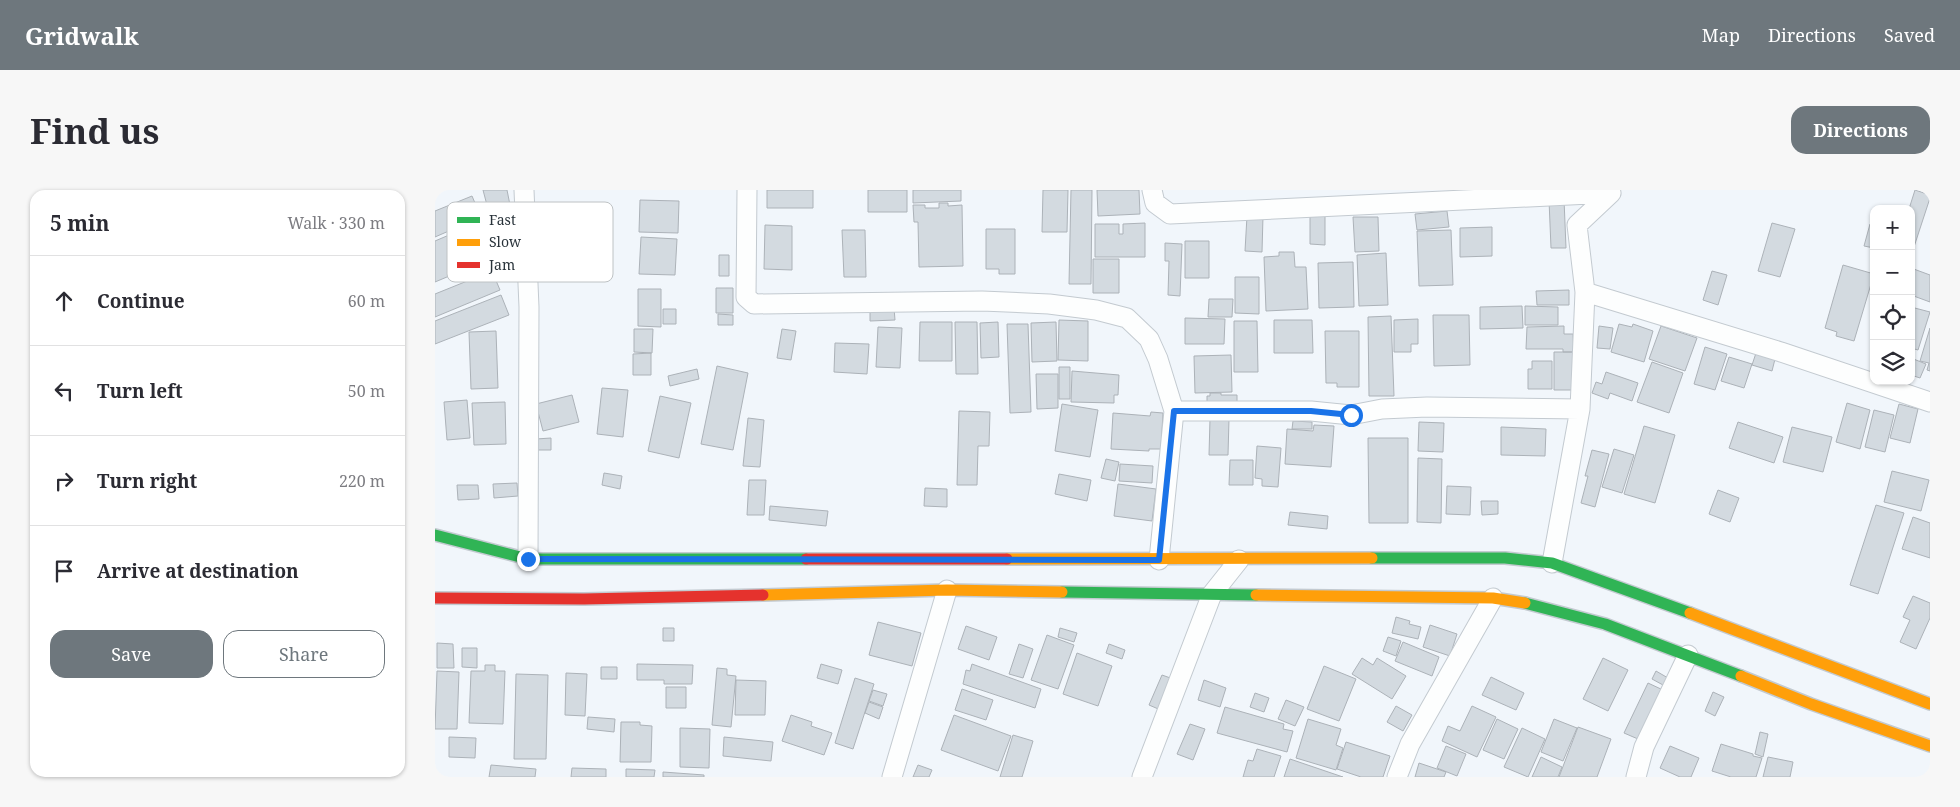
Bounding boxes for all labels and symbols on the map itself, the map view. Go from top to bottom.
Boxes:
legend [447,202,613,282]
text: Fast [489,210,516,229]
text: Slow [489,232,522,251]
text: Jam [488,255,515,274]
route start [1340,404,1363,427]
route end [517,548,540,571]

